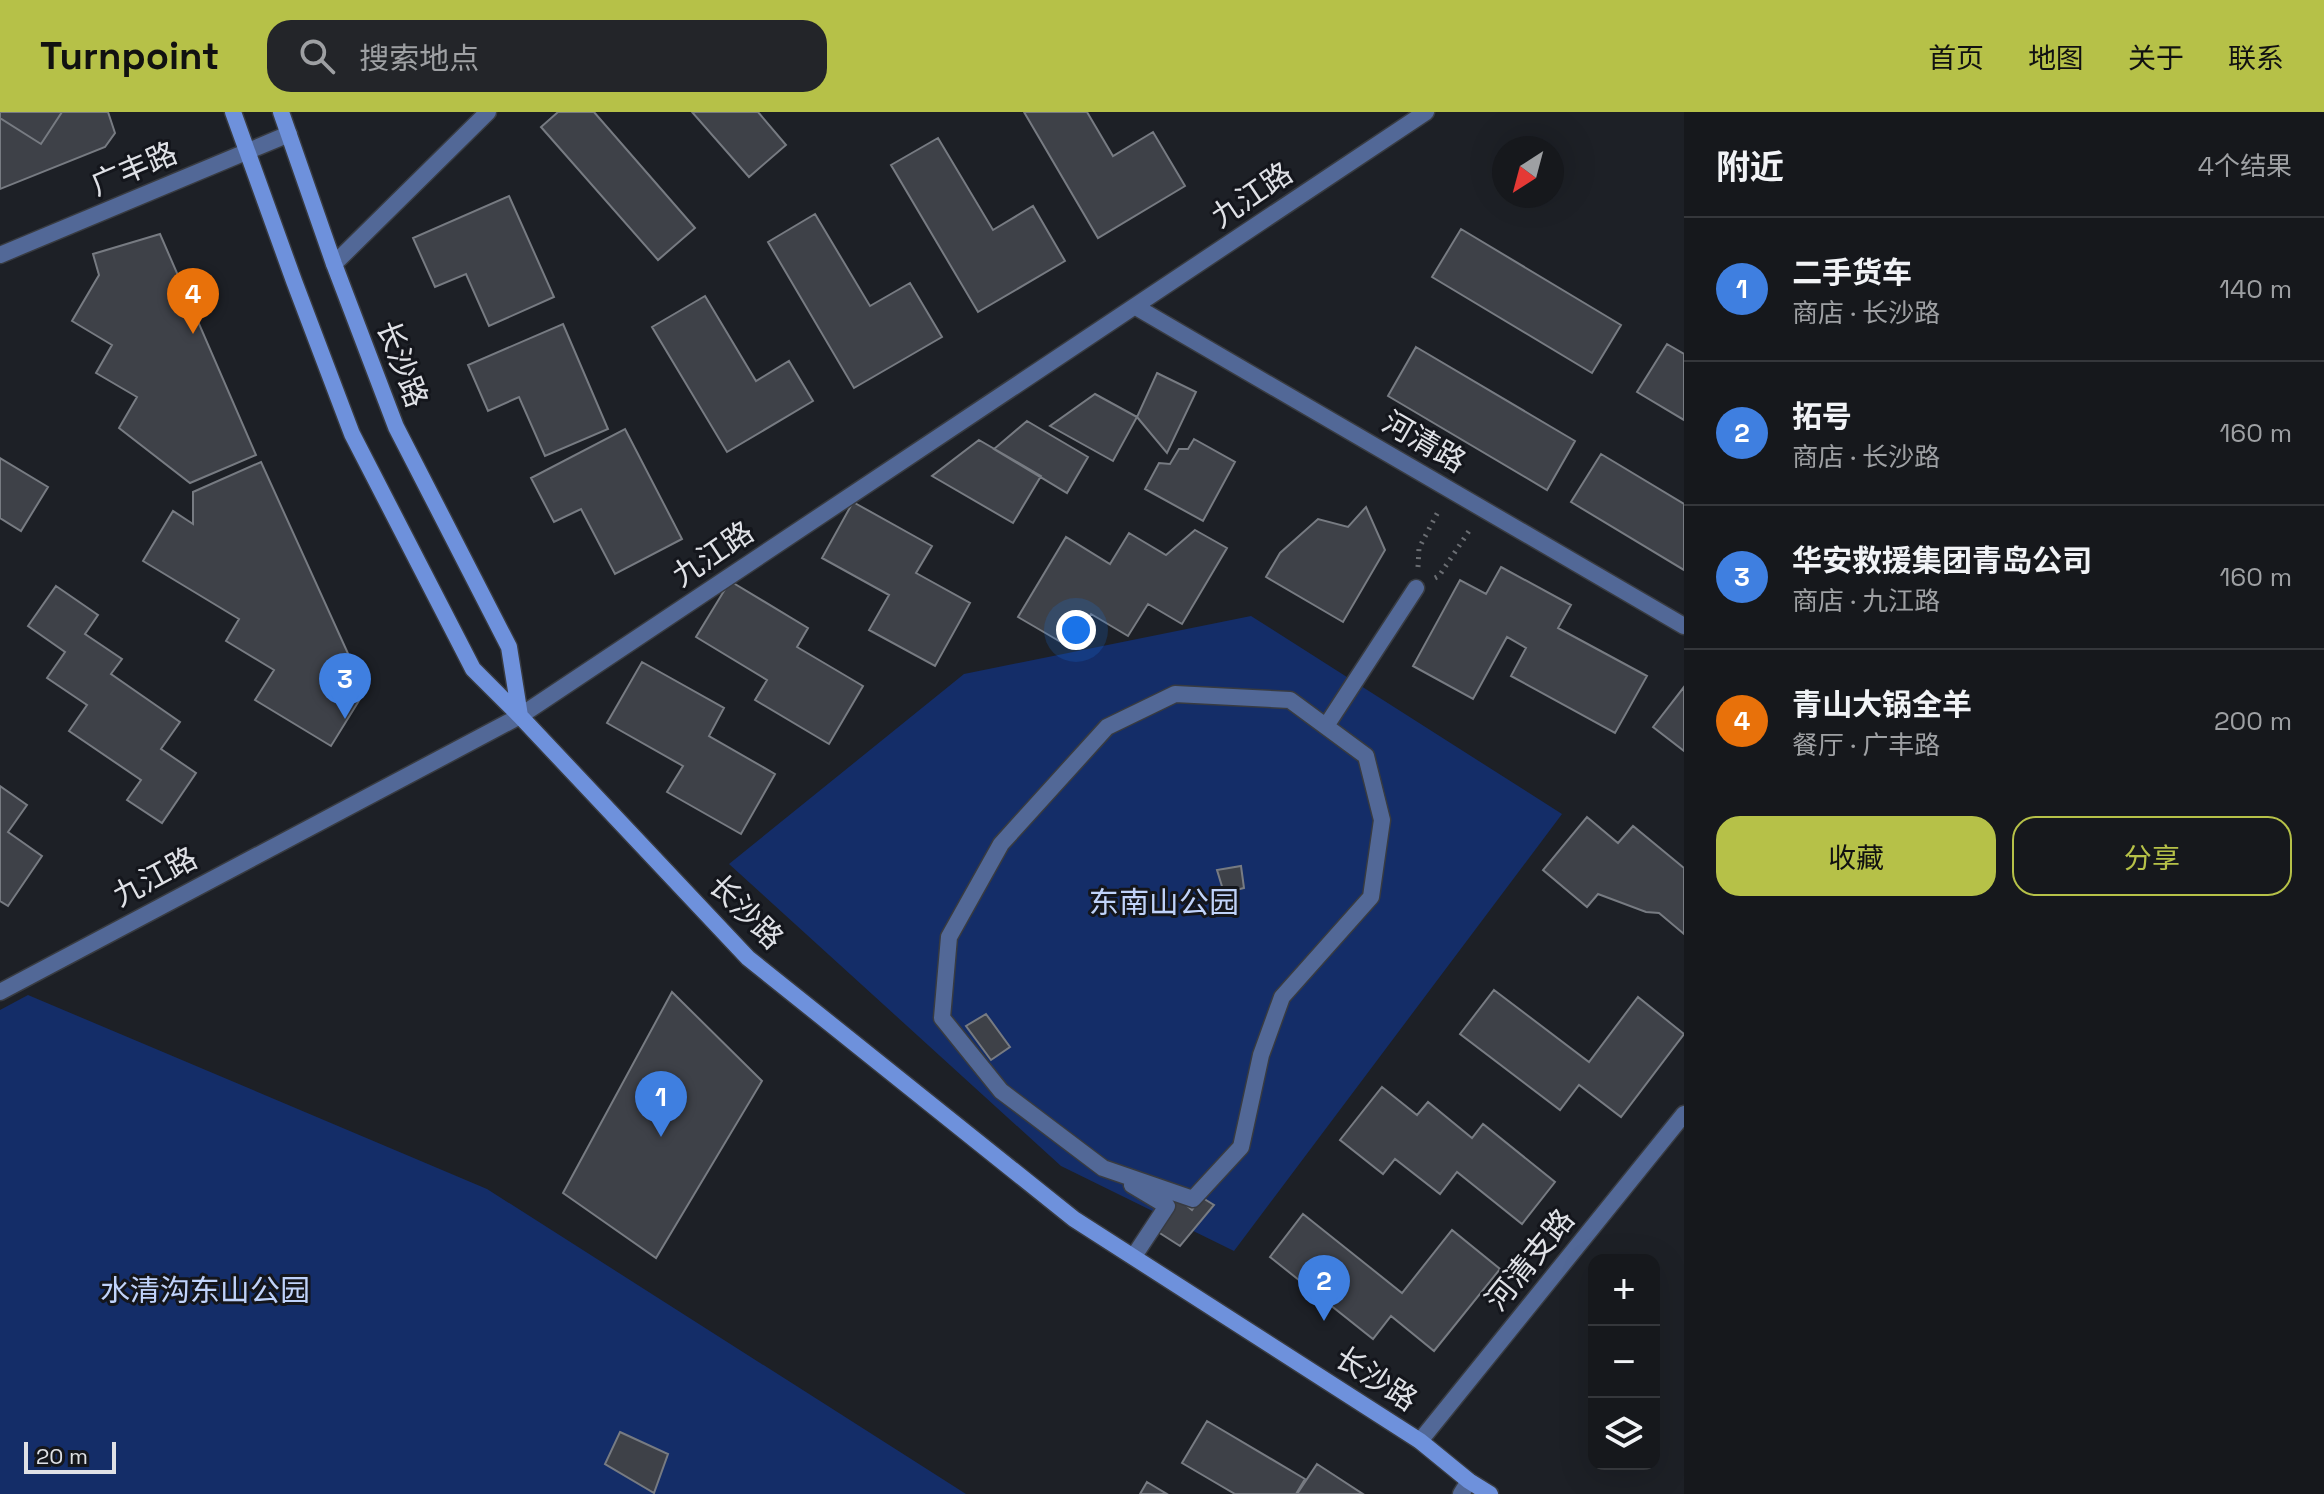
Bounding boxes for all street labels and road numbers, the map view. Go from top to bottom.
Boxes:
street label: 广丰路 [85,133,183,204]
street label: 九江路 [1204,153,1300,236]
street label: 长沙路 [368,315,437,413]
street label: 河清路 [1376,402,1473,481]
street label: 九江路 [665,512,761,595]
street label: 九江路 [106,838,204,915]
street label: 长沙路 [701,866,792,957]
street label: 河清支路 [1477,1201,1583,1319]
street label: 长沙路 [1328,1338,1425,1419]

